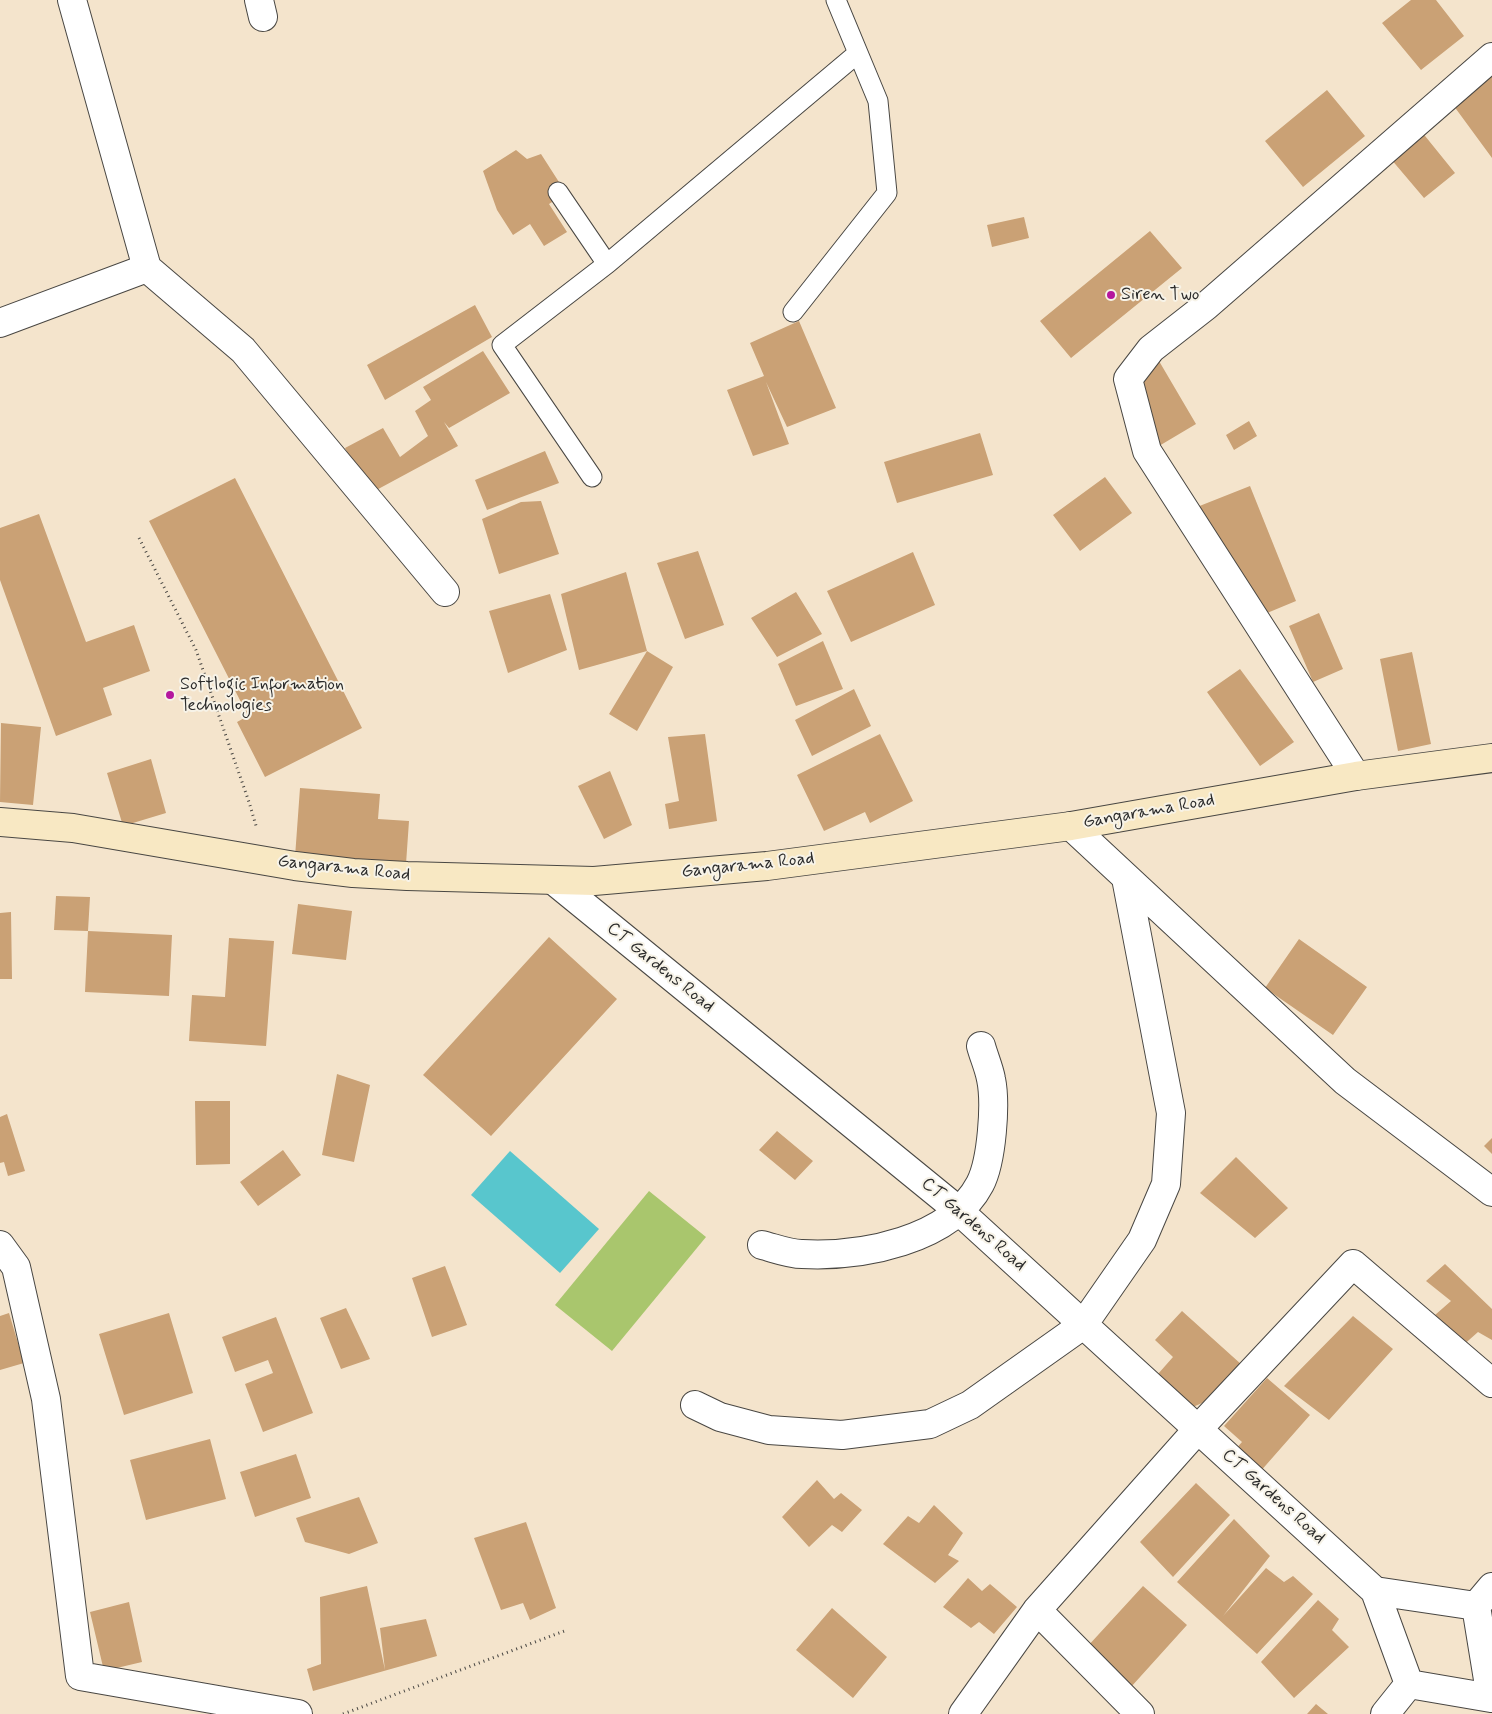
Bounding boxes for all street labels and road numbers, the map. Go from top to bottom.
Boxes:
street label: Gangarama Road [1082,790,1216,834]
street label: Gangarama Road [681,848,815,884]
street label: Gangarama Road [277,851,411,887]
street label: CT Gardens Road [602,918,718,1018]
street label: CT Gardens Road [916,1174,1030,1276]
street label: CT Gardens Road [1217,1445,1329,1549]

